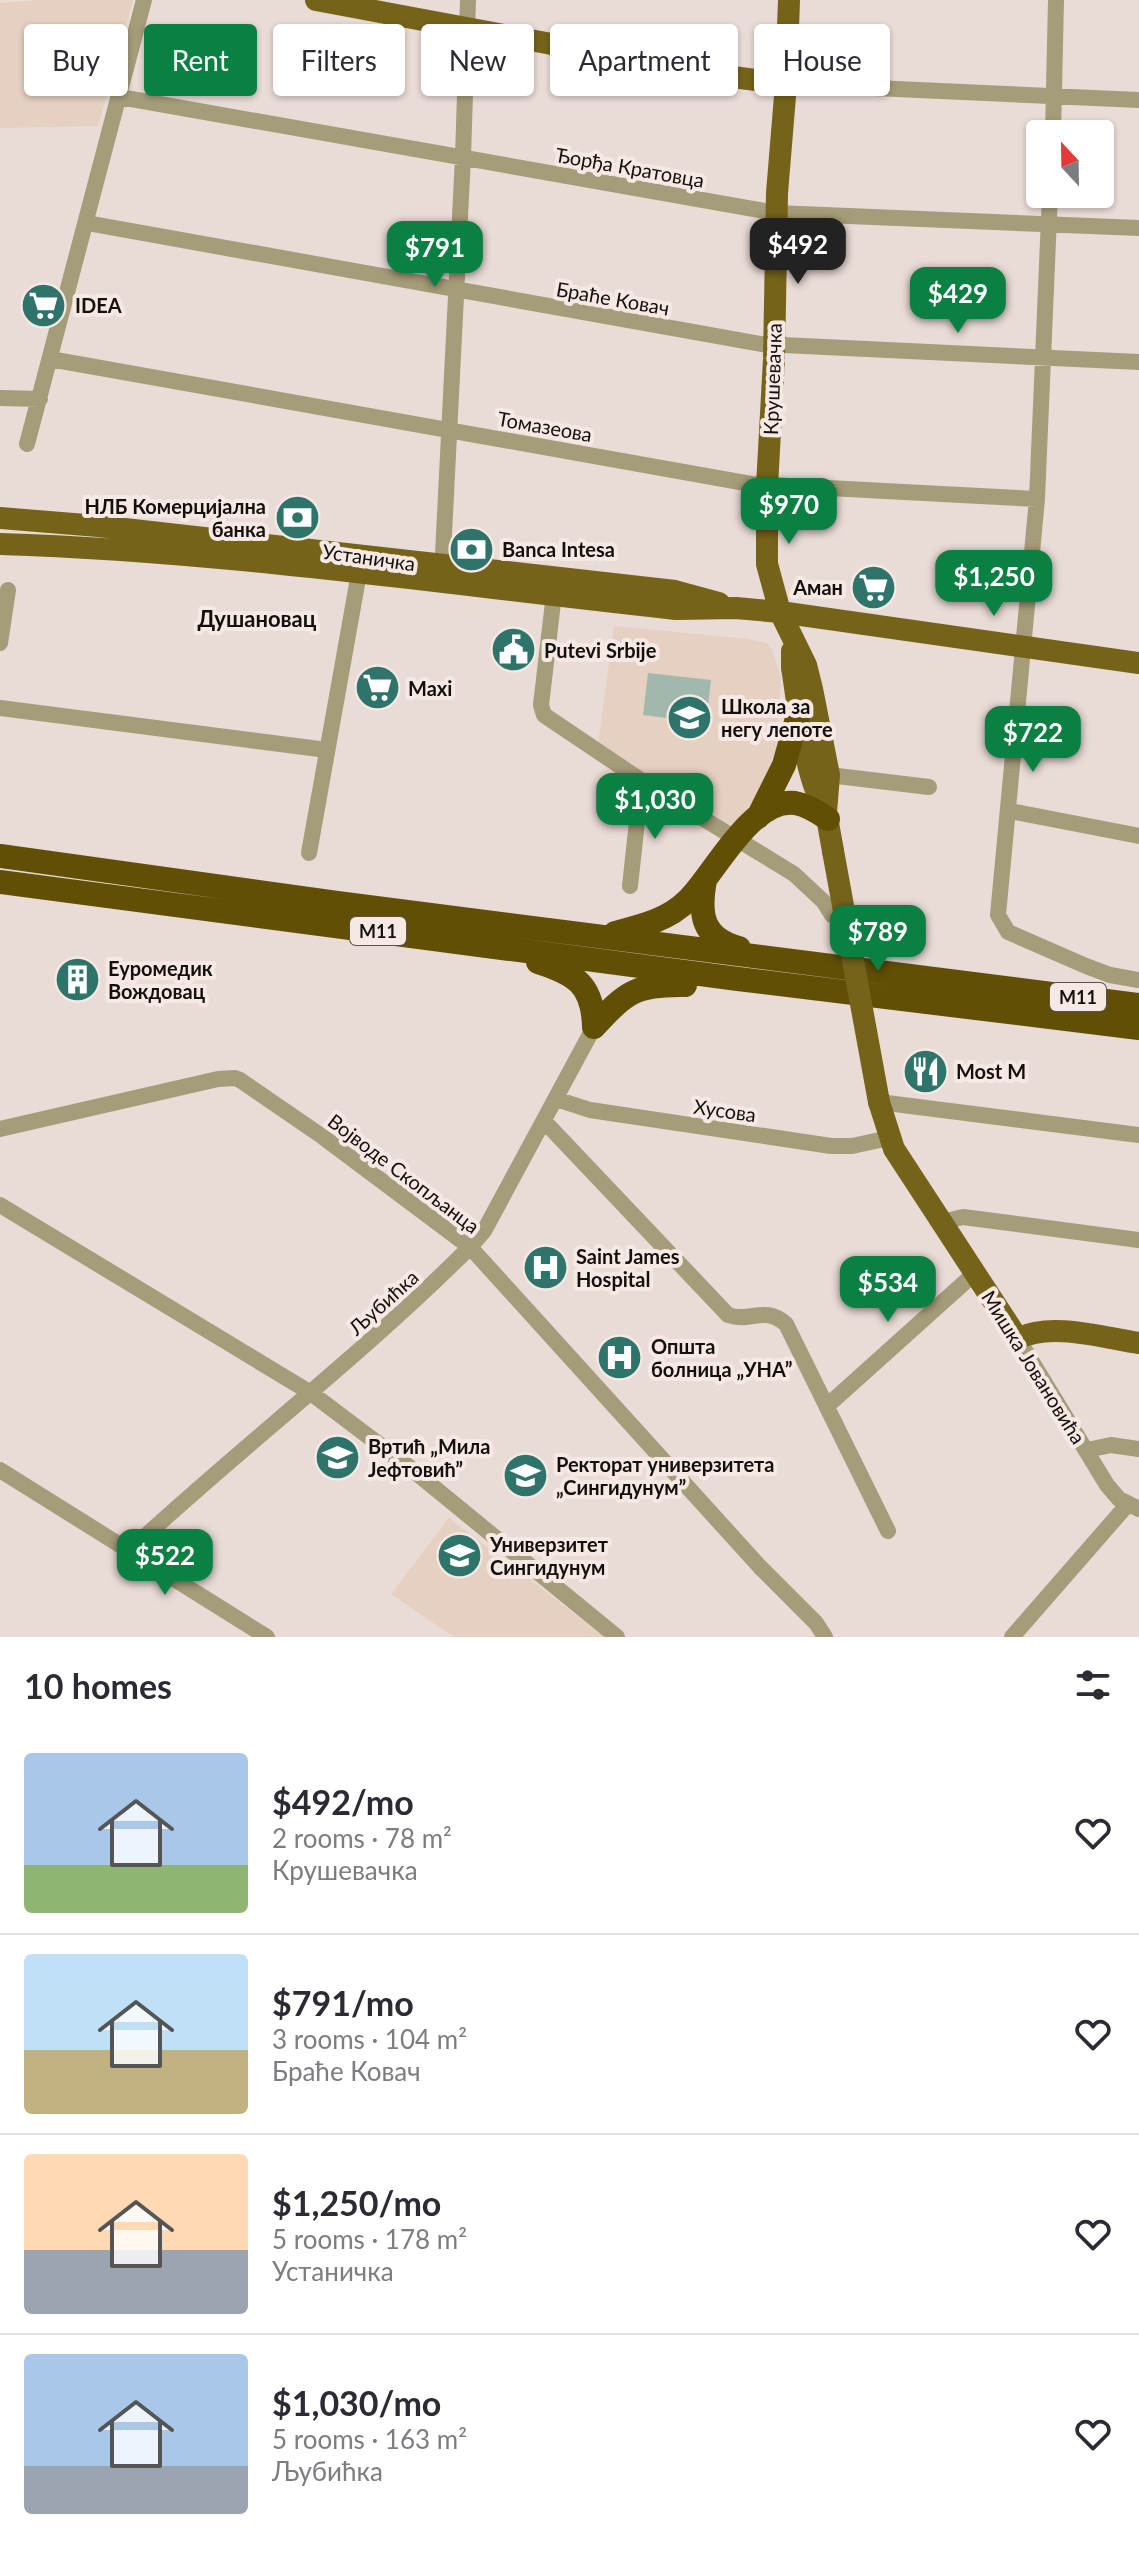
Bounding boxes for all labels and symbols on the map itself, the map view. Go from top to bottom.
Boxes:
north arrow [1026,120,1114,208]
street label: Ђорђа Кратовца [554,142,706,192]
pin: $492 [751,218,845,286]
pin: $791 [388,221,482,289]
pin: $429 [911,267,1005,335]
street label: Браће Ковач [555,276,671,320]
supermarket icon: IDEA [20,281,68,329]
place label: IDEA [75,293,122,317]
street label: Крушевачка [758,323,786,435]
street label: Томазеова [496,406,594,446]
pin: $970 [742,478,836,546]
bank icon: НЛБ Комерцијална банка [273,493,321,541]
place label: НЛБ Комерцијална банка [85,494,266,541]
bank icon: Banca Intesa [447,525,495,573]
place label: Banca Intesa [502,537,615,561]
street label: Устаничка [321,539,417,575]
pin: $1,250 [929,550,1059,618]
supermarket icon: Аман [850,563,898,611]
place label: Аман [792,575,843,599]
district label: Душановац [198,605,317,632]
public building icon: Putevi Srbije [489,626,537,674]
place label: Putevi Srbije [544,638,657,662]
supermarket icon: Maxi [353,664,401,712]
place label: Maxi [408,676,452,700]
school or university icon: Школа за негу лепоте [666,694,714,742]
place label: Школа за негу лепоте [721,694,833,741]
pin: $722 [986,706,1080,774]
pin: $1,030 [590,773,720,841]
pin: $789 [831,905,925,973]
road number: M11 [350,917,406,945]
building icon: Еуромедик Вождовац [53,956,101,1004]
place label: Еуромедик Вождовац [108,956,213,1003]
road number: M11 [1050,983,1106,1011]
restaurant icon: Most M [901,1047,949,1095]
place label: Most M [956,1059,1026,1083]
street label: Хусова [692,1094,758,1126]
street label: Војводе Скопљанца [323,1108,485,1238]
hospital icon: Saint James Hospital [521,1244,569,1292]
place label: Saint James Hospital [576,1244,680,1291]
pin: $534 [841,1256,935,1324]
street label: Љубићка [343,1265,423,1340]
street label: Мишка Јовановића [977,1286,1091,1448]
hospital icon: Општа болница „УНА” [596,1334,644,1382]
place label: Општа болница „УНА” [651,1334,793,1381]
school or university icon: Вртић „Мила Јефтовић” [313,1433,361,1481]
place label: Вртић „Мила Јефтовић” [368,1434,490,1481]
school or university icon: Ректорат универзитета „Сингидунум” [501,1451,549,1499]
place label: Ректорат универзитета „Сингидунум” [556,1452,774,1499]
pin: $522 [118,1529,212,1597]
school or university icon: Универзитет Сингидунум [435,1531,483,1579]
place label: Универзитет Сингидунум [489,1532,609,1579]

